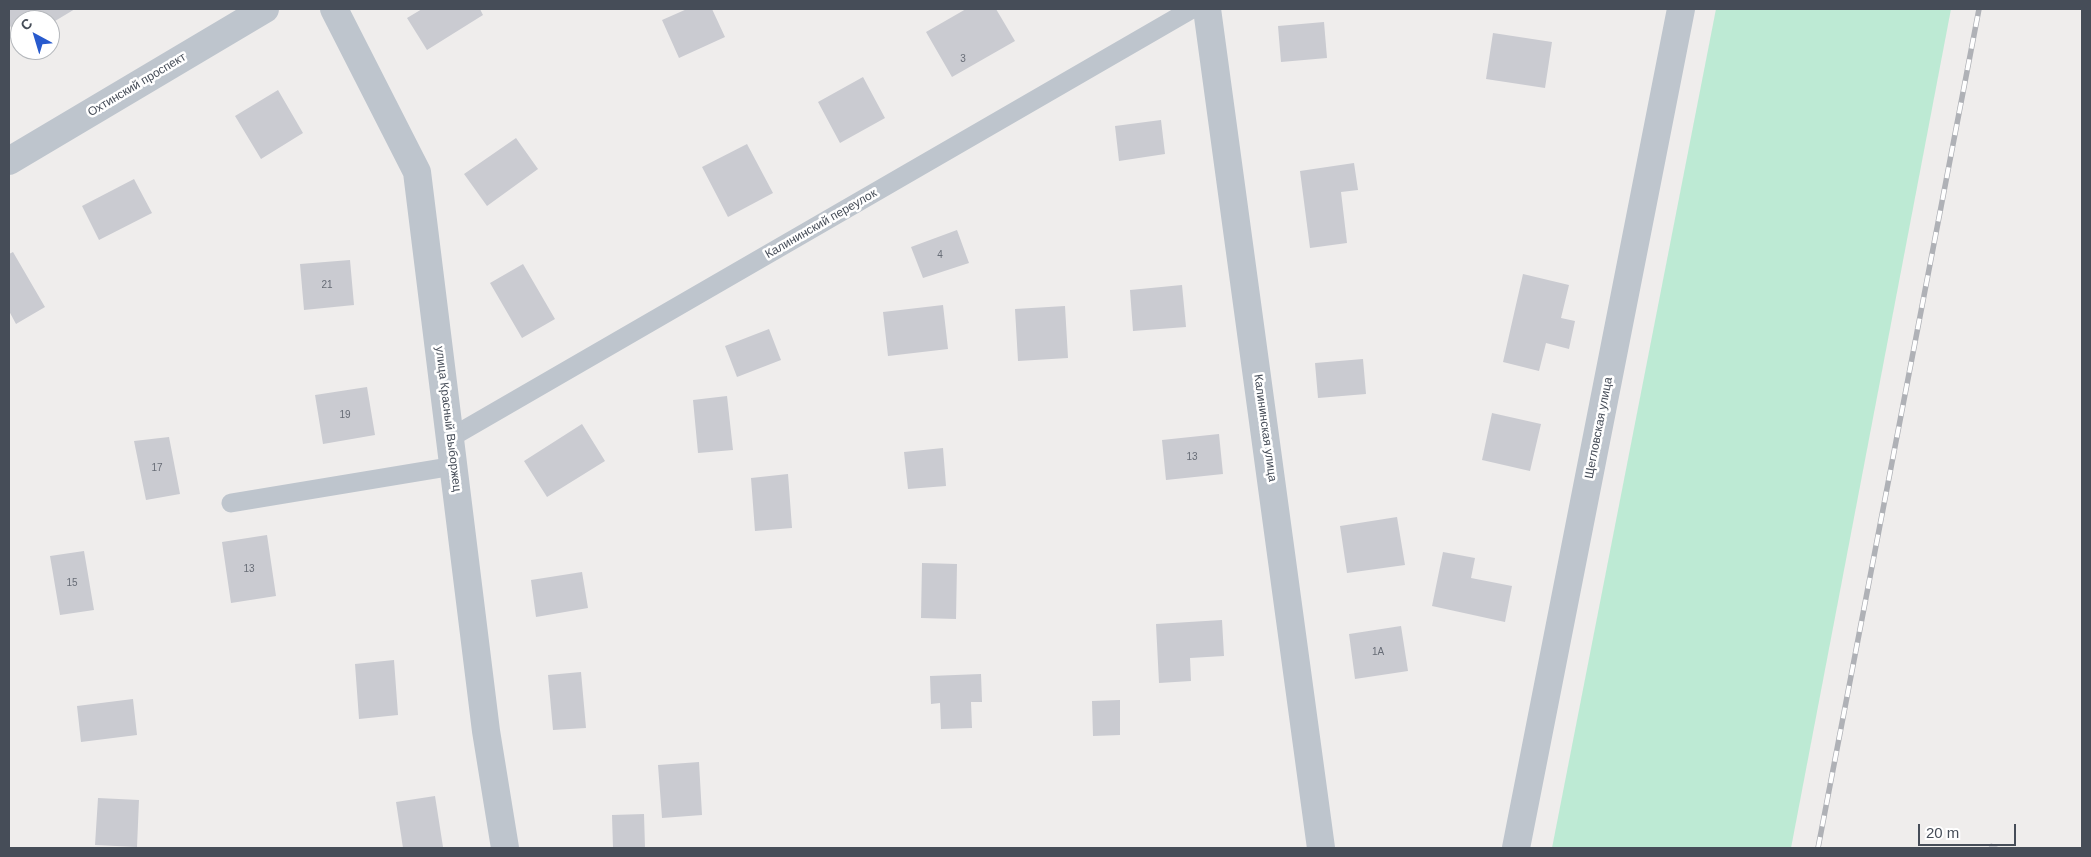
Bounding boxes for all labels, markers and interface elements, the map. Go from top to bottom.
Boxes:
north arrow [10,10,60,60]
text: С [17,15,35,34]
street label: Охтинский проспект [85,50,189,120]
house number: 3 [960,53,966,65]
street label: Калининский переулок [763,186,879,262]
house number: 4 [937,249,943,261]
house number: 21 [321,279,333,291]
street label: улица Красный Выборжец [432,345,464,493]
street label: Калининская улица [1250,373,1280,483]
street label: Щегловская улица [1582,376,1616,480]
house number: 19 [339,409,351,421]
house number: 13 [1186,451,1198,463]
house number: 17 [151,462,163,474]
house number: 13 [243,563,255,575]
house number: 15 [66,577,78,589]
house number: 1А [1372,646,1384,658]
scale bar [1921,814,2018,846]
text: 20 m [1926,824,1959,841]

